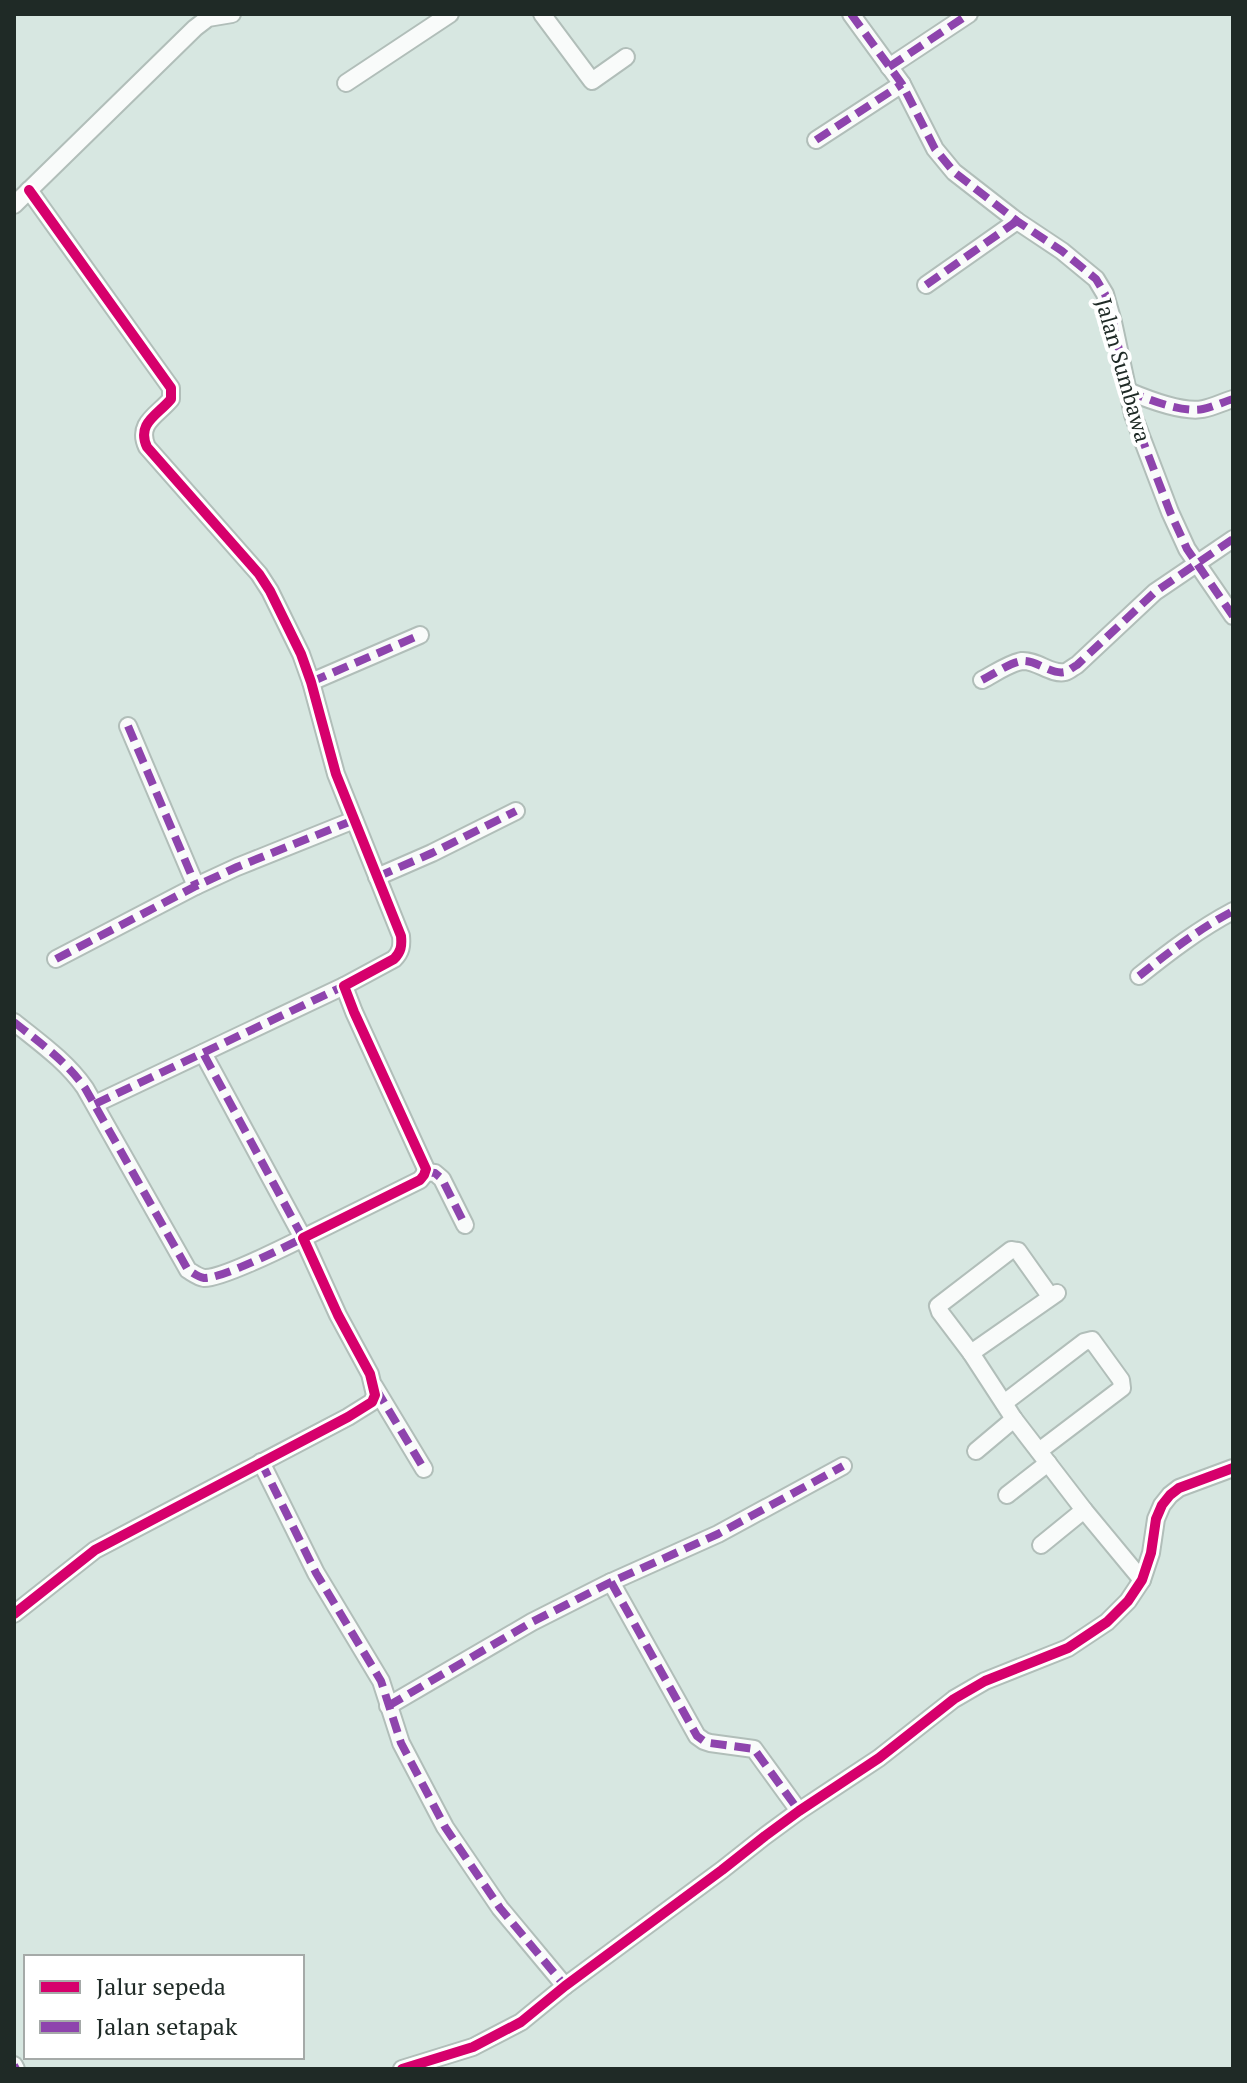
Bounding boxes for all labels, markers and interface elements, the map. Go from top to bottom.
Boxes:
street label: Jalan Sumbawa [1090,295,1158,445]
legend [24,1955,304,2059]
text: Jalur sepeda [96,1970,226,2002]
text: Jalan setapak [96,2010,238,2042]

